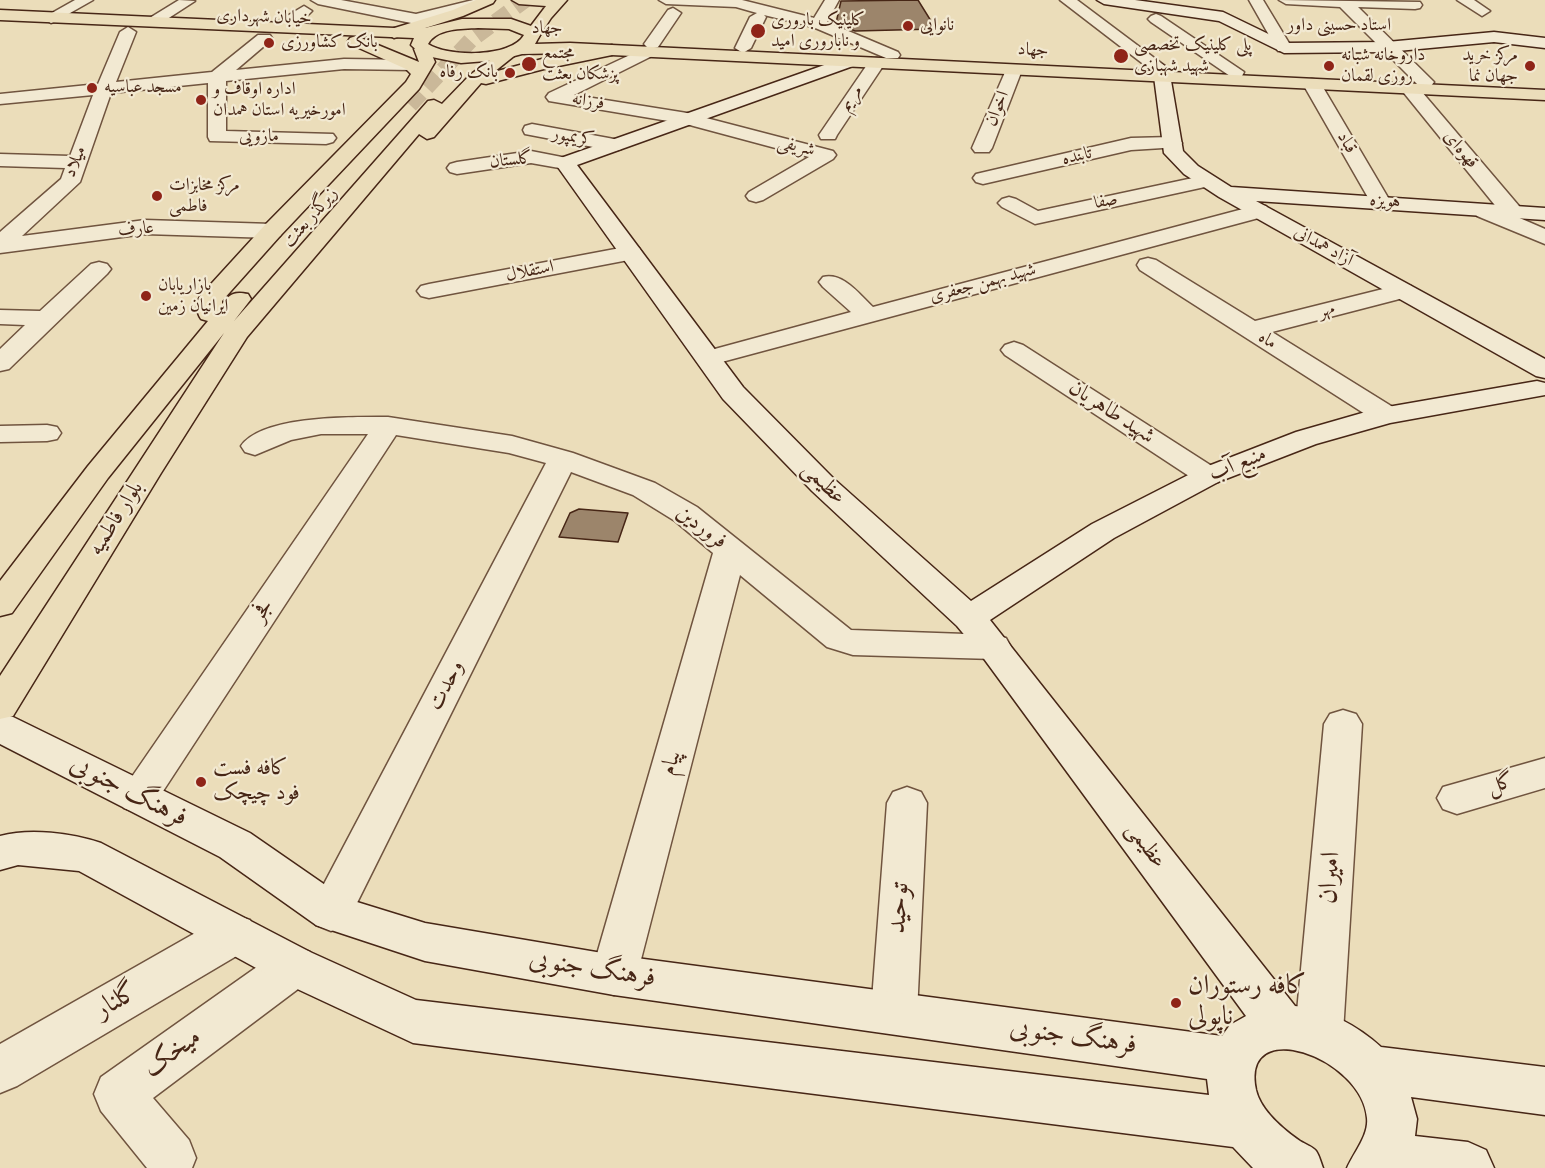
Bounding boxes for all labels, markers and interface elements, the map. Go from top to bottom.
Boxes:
street label: خیابان شهرداری [216,6,312,30]
place label: کلینیک باروری و ناباروری امید [771,10,865,52]
place label: نانوایی [920,15,954,37]
street label: استاد حسینی داور [1287,15,1391,37]
street label: جهاد [531,18,563,40]
marker: نانوایی [901,19,915,33]
marker: کلینیک باروری و ناباروری امید [749,22,767,40]
place label: بانک کشاورزی [281,32,378,54]
place label: پلی کلینیک تخصصی شهید شهبازی [1134,35,1251,78]
marker: بانک کشاورزی [262,36,276,50]
street label: جهاد [1017,39,1049,63]
place label: مجتمع پزشکان بعثت [542,43,618,86]
place label: داروخانه شبانه روزی لقمان [1341,45,1425,88]
place label: مرکز خرید جهان نما [1462,45,1518,88]
marker: پلی کلینیک تخصصی شهید شهبازی [1112,47,1130,65]
marker: مجتمع پزشکان بعثت [520,55,538,73]
marker: داروخانه شبانه روزی لقمان [1322,59,1336,73]
marker: مرکز خرید جهان نما [1523,59,1537,73]
place label: بانک رفاه [440,62,498,84]
marker: بانک رفاه [503,66,517,80]
place label: مسجد عباسیه [104,77,182,99]
place label: اداره اوقاف و امورخیریه استان همدان [213,79,346,122]
marker: مسجد عباسیه [85,81,99,95]
street label: مریم [835,82,869,116]
street label: اخوان [981,88,1015,130]
street label: فرزانه [570,89,606,115]
marker: اداره اوقاف و امورخیریه استان همدان [194,93,208,107]
street label: کریمپور [550,124,596,152]
street label: مازویی [239,126,279,148]
street label: قهوه‌ای [1438,127,1482,173]
street label: قباد [1331,128,1361,158]
street label: شریفی [775,132,817,162]
street label: میلاد [60,143,92,181]
street label: تابنده [1060,143,1094,171]
street label: گلستان [488,148,534,174]
place label: مرکز مخابزات فاطمی [169,175,240,218]
street label: زیرگذر بعثت [279,184,343,252]
marker: مرکز مخابزات فاطمی [150,189,164,203]
street label: صفا [1092,189,1120,215]
street label: هویزه [1369,190,1401,214]
street label: عارف [117,218,155,242]
street label: آزاد همدانی [1290,222,1356,272]
street label: استقلال [504,257,556,287]
street label: شهید بهمن جعفری [928,259,1038,309]
place label: بازاریابان ایرانیان زمین [158,275,228,318]
marker: بازاریابان ایرانیان زمین [139,289,153,303]
street label: مهر [1317,299,1337,323]
street label: ماه [1254,327,1280,355]
street label: شهید طاهریان [1063,375,1159,451]
street label: منبع آب [1205,442,1271,488]
street label: عظیمی [795,457,851,511]
street label: بلوار فاطمیه [84,477,150,561]
street label: فروردین [670,500,732,556]
street label: فجر [246,595,280,627]
street label: وحدت [423,656,471,716]
street label: پیام [656,747,688,779]
street label: فرهنگ جنوبی [64,749,192,835]
place label: کافه فست فود چیچک [213,756,300,807]
street label: گل [1485,769,1517,801]
marker: کافه فست فود چیچک [194,775,208,789]
street label: عظیمی [1119,818,1171,874]
street label: امیران [1313,851,1349,905]
street label: توحید [882,881,918,935]
street label: فرهنگ جنوبی [526,944,658,996]
place label: کافه رستوران ناپولی [1188,971,1307,1034]
street label: گلنار [90,977,144,1027]
marker: کافه رستوران ناپولی [1169,996,1183,1010]
street label: فرهنگ جنوبی [1007,1013,1139,1063]
street label: میخک [138,1022,208,1086]

